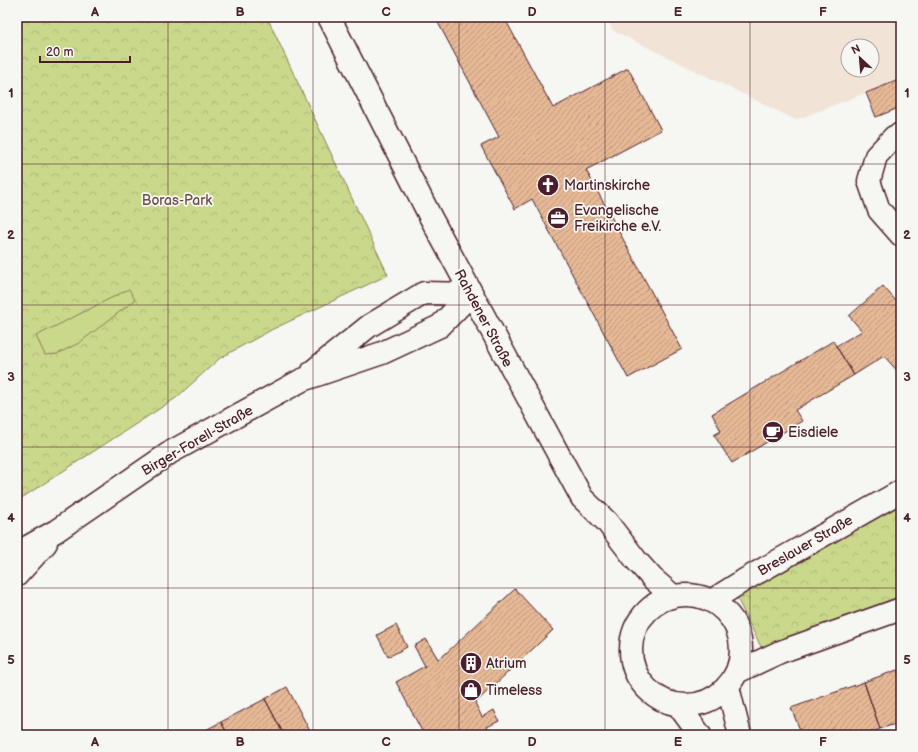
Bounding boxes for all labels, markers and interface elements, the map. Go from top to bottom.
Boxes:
text: A [90,4,99,20]
text: B [235,4,245,20]
text: C [381,4,391,20]
text: D [527,4,537,20]
text: E [674,4,683,20]
text: F [819,4,827,20]
scale bar [40,38,130,64]
north arrow [840,38,880,78]
text: N [849,42,862,57]
text: 20 m [46,45,73,60]
text: 1 [8,85,14,101]
text: 1 [904,85,910,101]
church icon: Martinskirche [535,172,561,198]
place label: Martinskirche [564,177,650,194]
park label: Boras-Park [142,192,212,209]
place label: Evangelische Freikirche e.V. [574,202,661,235]
office icon: Evangelische Freikirche e.V. [545,205,571,231]
text: 2 [7,227,15,243]
text: 2 [903,227,911,243]
street label: Rahdener Straße [451,266,516,370]
text: 3 [7,369,15,385]
text: 3 [903,369,911,385]
street label: Birger-Forell-Straße [139,402,256,479]
cafe icon: Eisdiele [760,419,786,445]
place label: Eisdiele [788,424,838,441]
text: 4 [7,510,15,526]
text: 4 [903,510,911,526]
street label: Breslauer Straße [755,511,856,579]
building icon: Atrium [458,650,484,676]
text: 5 [7,652,15,668]
text: 5 [903,652,911,668]
place label: Atrium [486,655,527,672]
shop icon: Timeless [458,677,484,703]
place label: Timeless [486,682,542,699]
text: A [90,734,99,750]
text: B [235,734,245,750]
text: C [381,734,391,750]
text: D [527,734,537,750]
text: E [674,734,683,750]
text: F [819,734,827,750]

